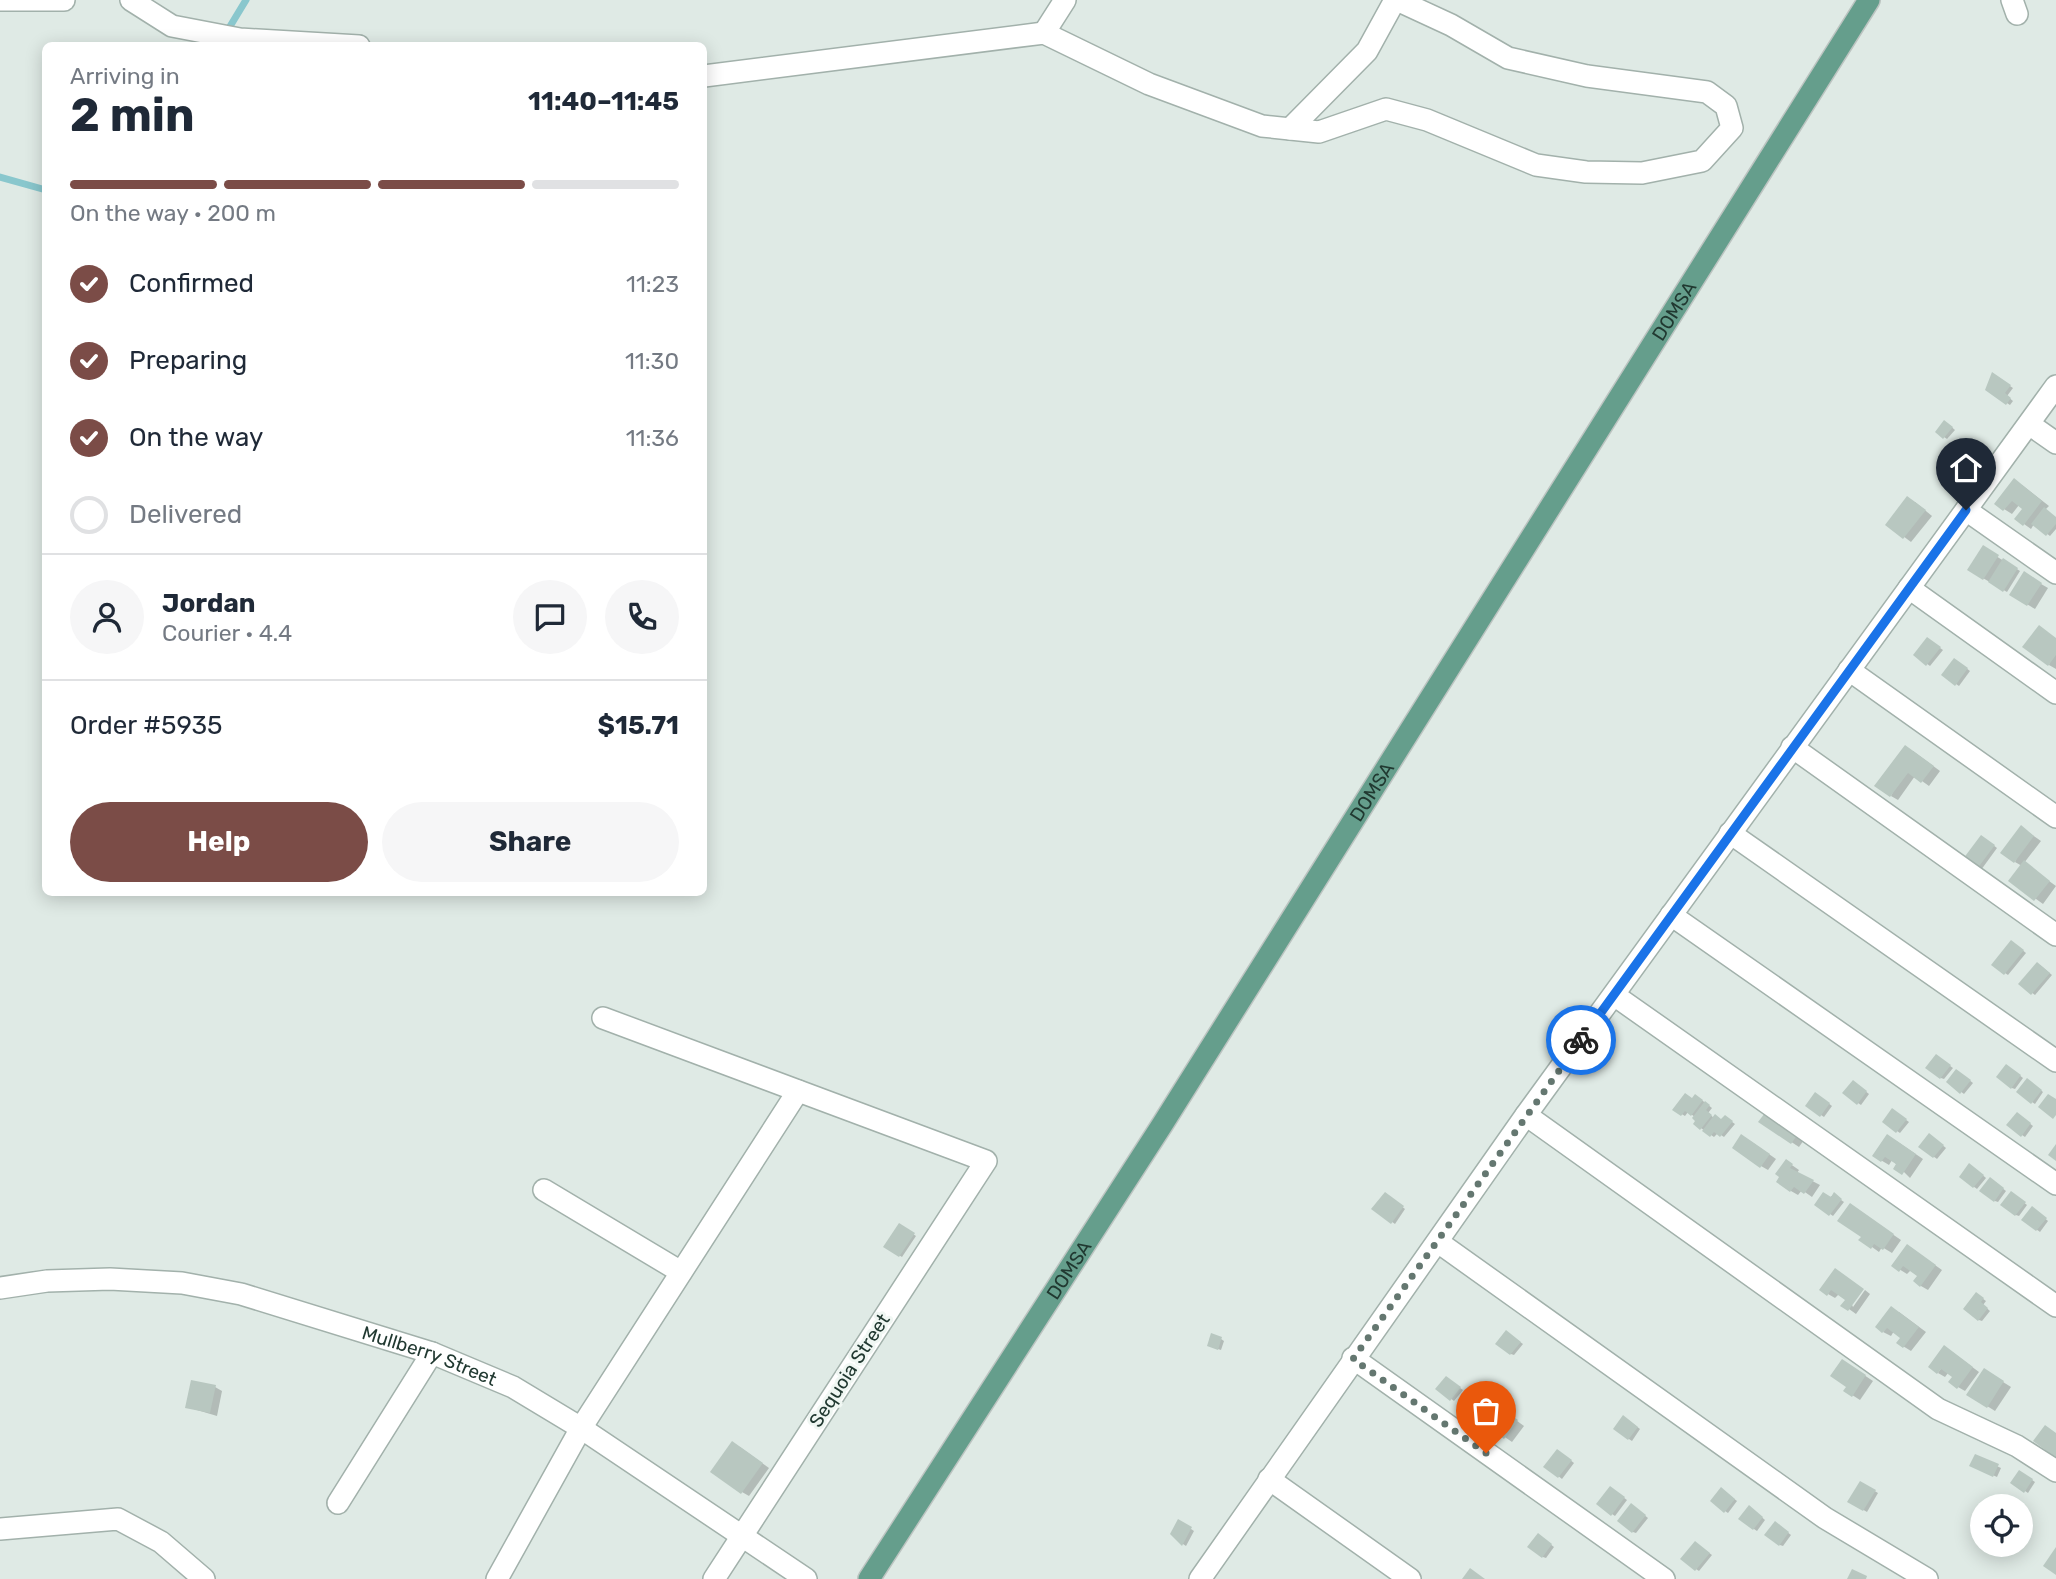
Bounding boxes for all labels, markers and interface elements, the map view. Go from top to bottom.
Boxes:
text: Arriving in [70,62,180,90]
text: 11:40–11:45 [528,86,679,117]
text: 2 min [70,88,195,143]
text: On the way · 200 m [70,199,276,227]
icon: check [70,265,108,303]
text: Confirmed [129,268,254,299]
text: 11:23 [626,270,679,298]
street label: DOMSA [1647,277,1701,345]
icon: check [70,342,108,380]
text: Preparing [129,345,247,376]
text: 11:30 [625,347,679,375]
icon: check [70,419,108,457]
text: On the way [129,422,263,453]
text: 11:36 [626,424,679,452]
pin [1936,438,1996,510]
icon: home [1947,449,1985,487]
text: Delivered [129,499,242,530]
button: person [70,580,144,654]
button: chat [513,580,587,654]
button: phone [605,580,679,654]
text: Jordan [162,588,255,619]
text: Courier · 4.4 [162,619,292,647]
text: Order #5935 [70,710,223,741]
text: $15.71 [598,710,679,741]
street label: DOMSA [1345,758,1399,826]
button: Help [70,802,368,882]
button: Share [382,802,679,882]
courier [1546,1005,1616,1075]
icon: bike [1562,1021,1600,1059]
street label: DOMSA [1042,1236,1097,1304]
street label: Sequoia Street [804,1309,895,1431]
street label: Mullberry Street [359,1321,501,1391]
pin [1456,1381,1516,1453]
icon: bag [1467,1392,1505,1430]
map controls [1970,1494,2033,1557]
button: locate [1970,1494,2033,1557]

